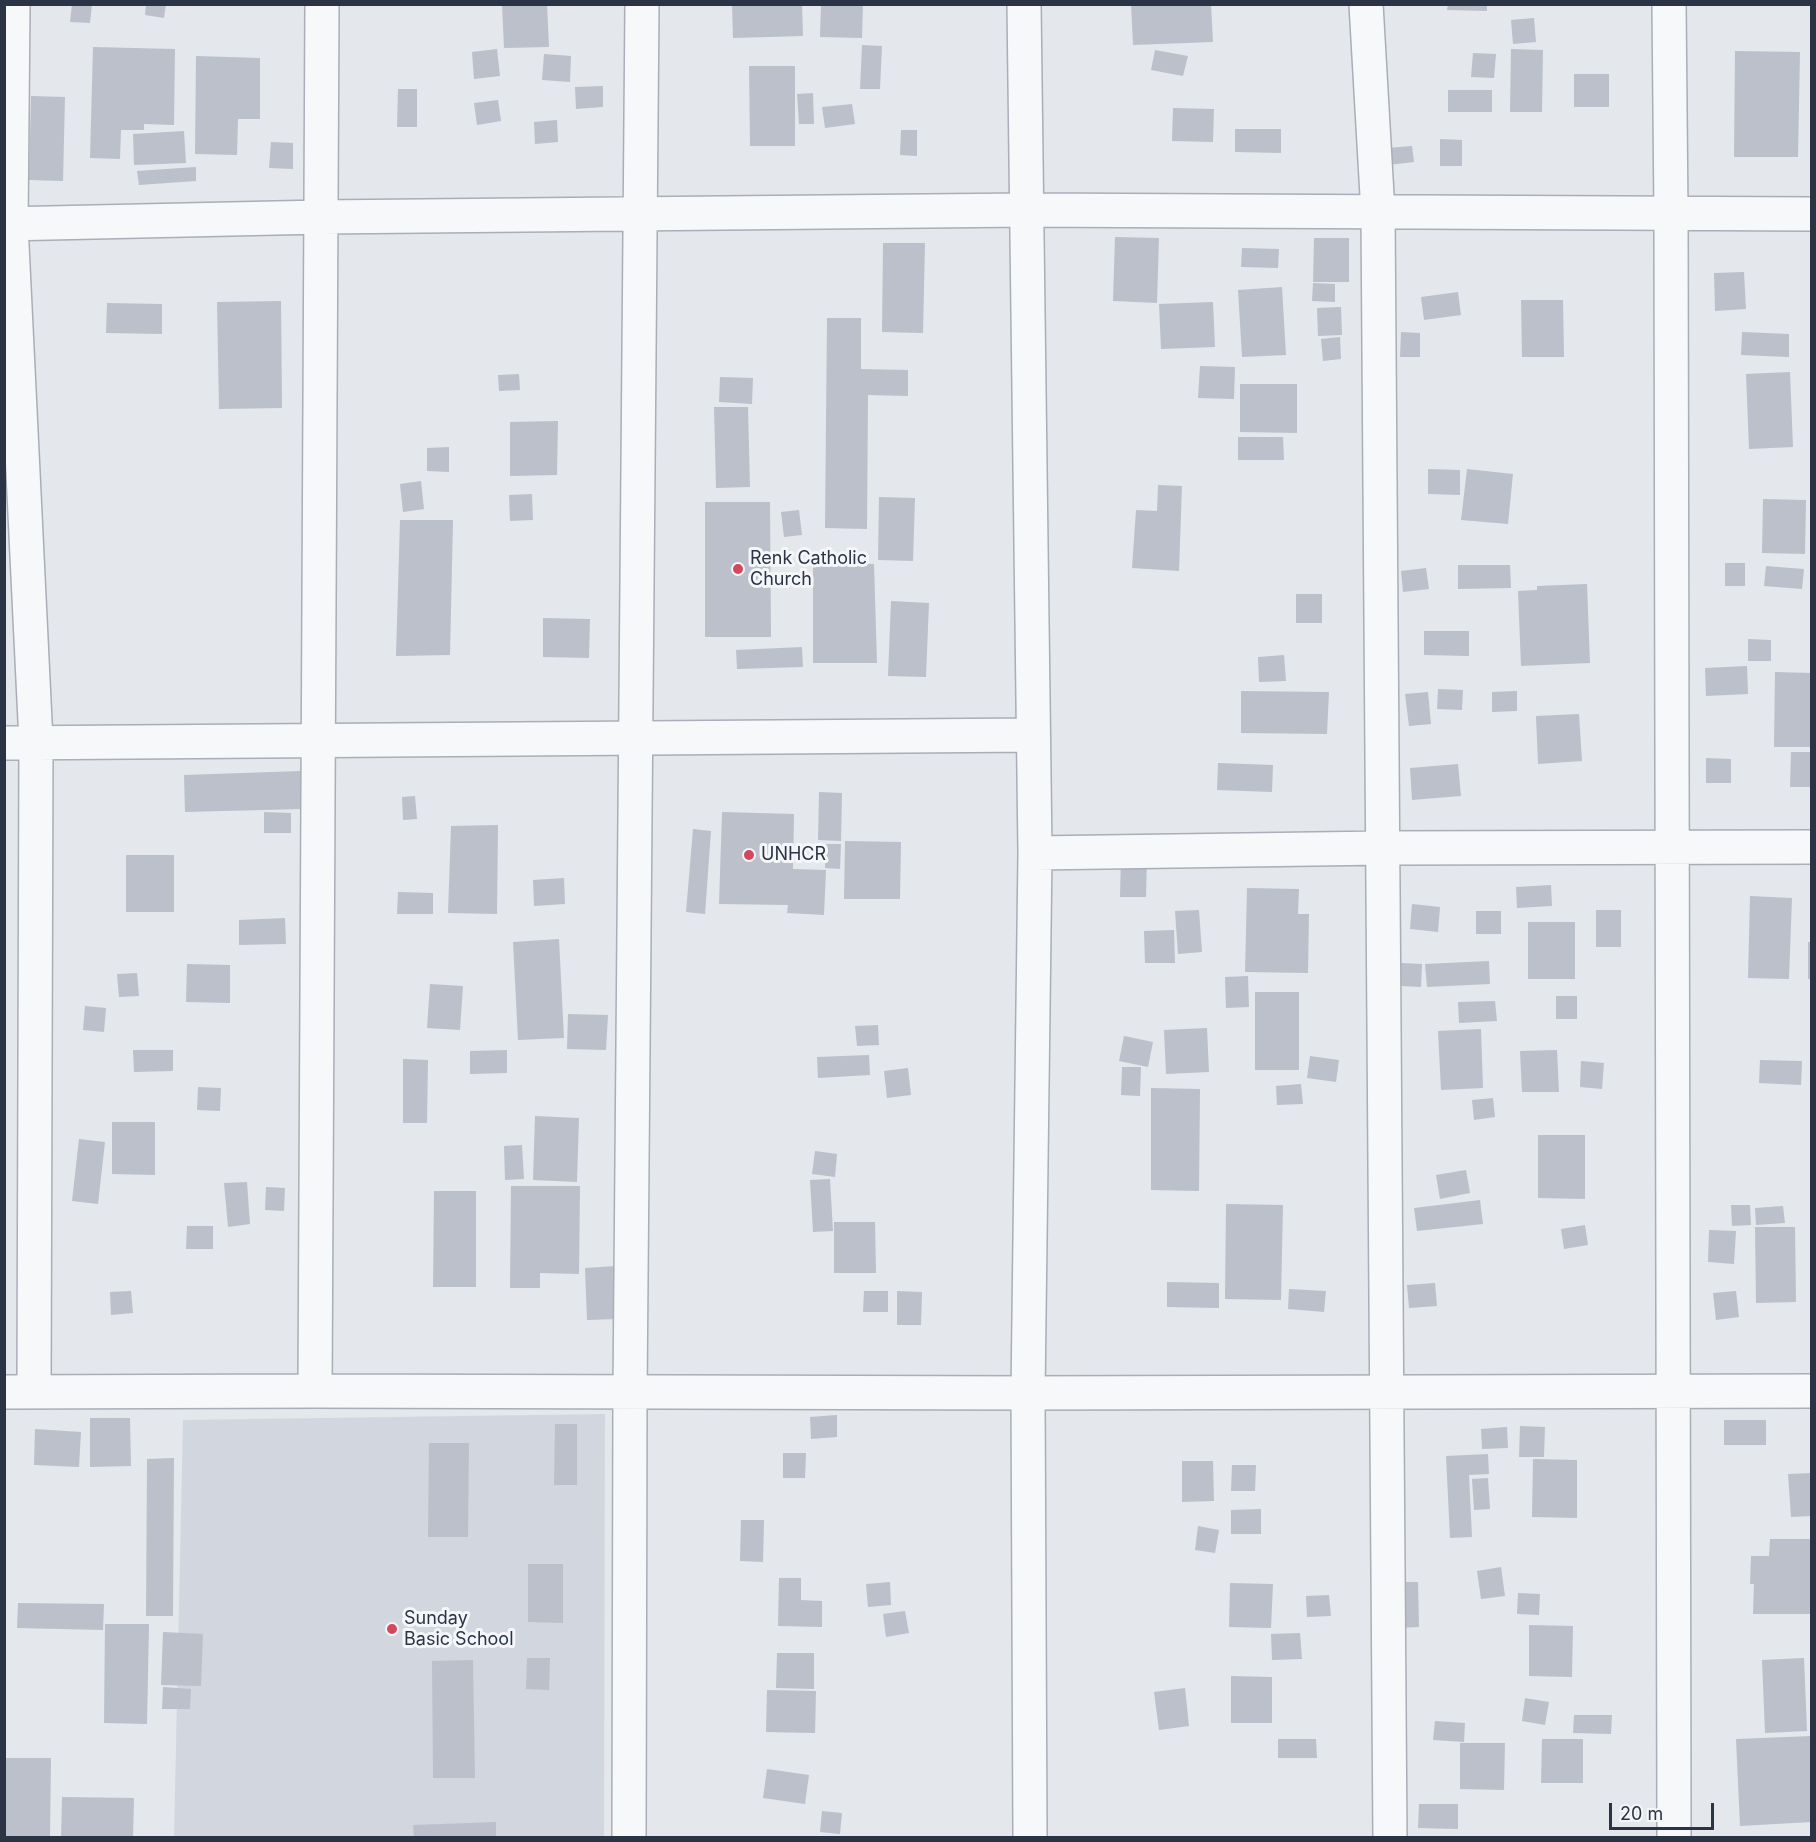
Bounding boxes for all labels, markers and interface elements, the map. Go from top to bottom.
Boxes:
place label: Renk Catholic Church [750,548,867,590]
marker: Renk Catholic Church [731,562,745,576]
place label: UNHCR [761,844,826,866]
marker: UNHCR [742,848,756,862]
place label: Sunday Basic School [404,1608,514,1650]
marker: Sunday Basic School [385,1622,399,1636]
scale bar [1612,1791,1717,1829]
text: 20 m [1620,1803,1663,1824]

